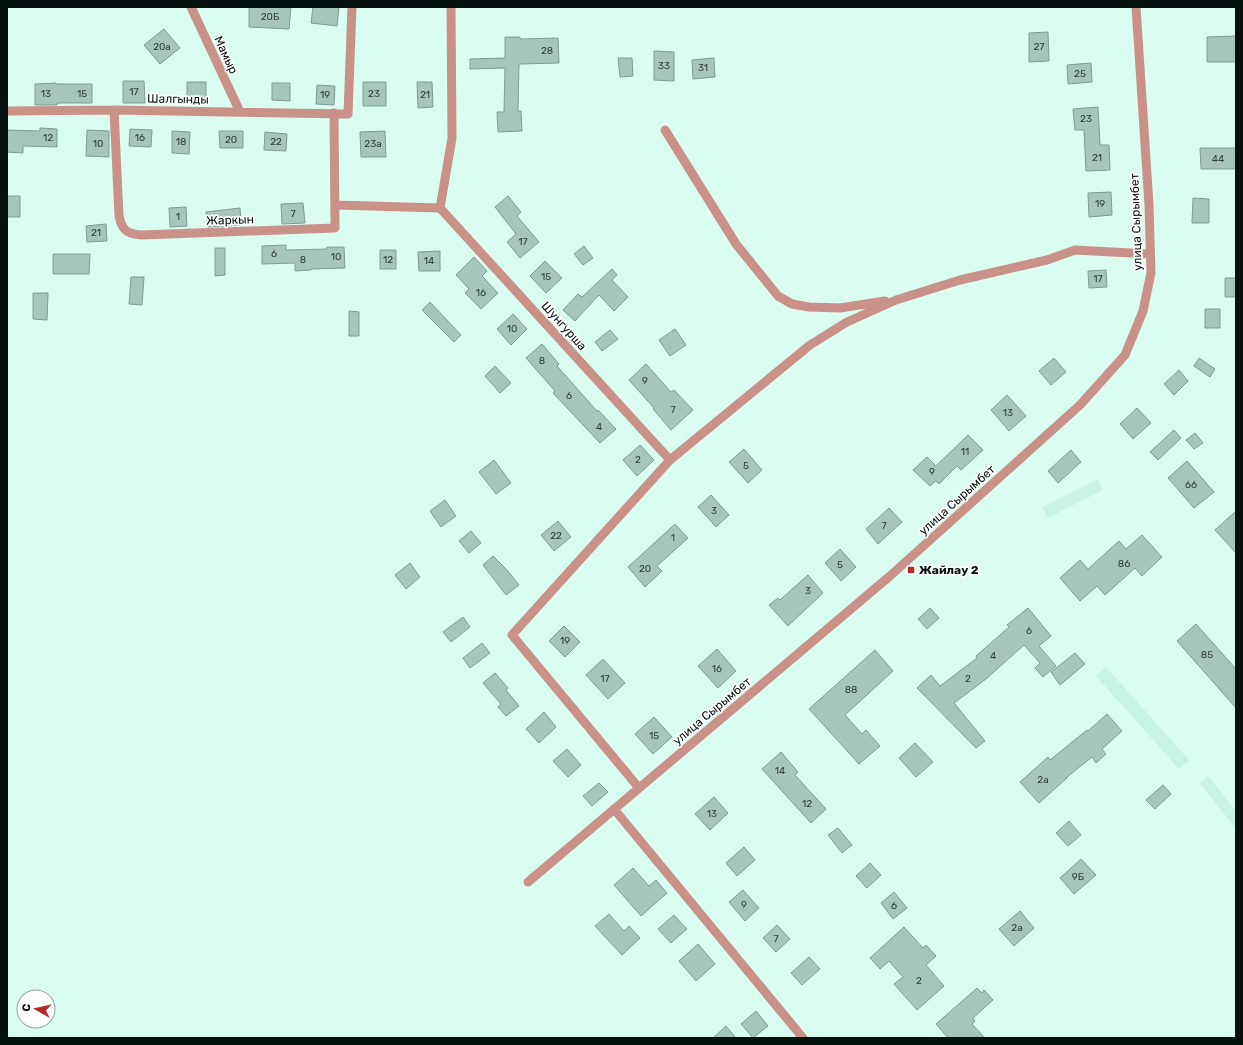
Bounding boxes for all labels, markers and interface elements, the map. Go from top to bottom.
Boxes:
house number: 20Б [261,11,280,23]
street label: Мамыр [211,34,241,76]
house number: 20а [153,41,171,53]
house number: 27 [1034,41,1045,53]
house number: 28 [541,45,553,57]
house number: 33 [658,60,670,72]
house number: 31 [698,62,708,74]
house number: 25 [1074,68,1086,80]
house number: 17 [129,86,139,98]
house number: 13 [41,88,51,100]
house number: 15 [77,88,87,100]
house number: 23 [368,88,380,100]
house number: 19 [320,89,330,101]
house number: 21 [420,89,430,101]
street label: Шалгынды [147,91,209,107]
house number: 23 [1080,113,1092,125]
house number: 12 [43,132,53,144]
house number: 16 [135,132,145,144]
house number: 20 [225,134,237,146]
house number: 18 [176,136,186,148]
house number: 22 [270,136,282,148]
house number: 10 [93,138,103,150]
house number: 23а [364,138,382,150]
house number: 21 [1092,152,1102,164]
house number: 44 [1212,153,1224,165]
street label: улица Сырымбет [1127,173,1145,271]
house number: 19 [1095,198,1105,210]
house number: 7 [290,208,296,220]
house number: 1 [176,211,180,223]
street label: Жаркын [206,212,254,228]
house number: 21 [91,227,101,239]
house number: 17 [518,236,528,248]
house number: 6 [271,248,277,260]
house number: 10 [331,251,341,263]
house number: 8 [300,254,306,266]
house number: 12 [383,254,393,266]
house number: 14 [424,255,434,267]
house number: 15 [541,271,551,283]
house number: 17 [1093,273,1103,285]
house number: 16 [476,287,486,299]
street label: Шунгурша [539,299,589,353]
house number: 10 [507,323,517,335]
house number: 8 [539,355,545,367]
house number: 9 [642,375,648,387]
house number: 6 [566,390,572,402]
house number: 7 [670,404,676,416]
house number: 13 [1003,407,1013,419]
house number: 4 [596,421,602,433]
house number: 11 [961,446,969,458]
house number: 2 [635,454,641,466]
house number: 5 [743,460,749,472]
street label: улица Сырымбет [916,462,998,538]
house number: 9 [929,466,935,478]
house number: 66 [1185,479,1197,491]
house number: 3 [711,505,717,517]
house number: 7 [881,520,887,532]
house number: 22 [550,530,562,542]
house number: 1 [671,532,675,544]
house number: 86 [1118,558,1130,570]
house number: 5 [837,559,843,571]
house number: 20 [639,563,651,575]
place label: Жайлау 2 [919,563,979,577]
marker: Жайлау 2 [906,565,916,575]
house number: 3 [805,585,811,597]
house number: 6 [1026,625,1032,637]
house number: 19 [560,635,570,647]
house number: 85 [1201,649,1213,661]
house number: 4 [990,650,996,662]
house number: 16 [712,663,722,675]
house number: 17 [600,673,610,685]
house number: 2 [965,673,971,685]
street label: улица Сырымбет [670,674,754,748]
house number: 88 [845,684,857,696]
house number: 15 [649,730,659,742]
house number: 14 [775,765,785,777]
house number: 2а [1037,774,1049,786]
house number: 12 [802,798,812,810]
house number: 13 [707,808,717,820]
house number: 9Б [1072,871,1085,883]
house number: 9 [741,899,747,911]
house number: 6 [891,900,897,912]
house number: 2а [1011,922,1023,934]
house number: 7 [773,933,779,945]
house number: 2 [916,975,922,987]
north arrow [16,989,56,1029]
text: С [20,1003,34,1012]

